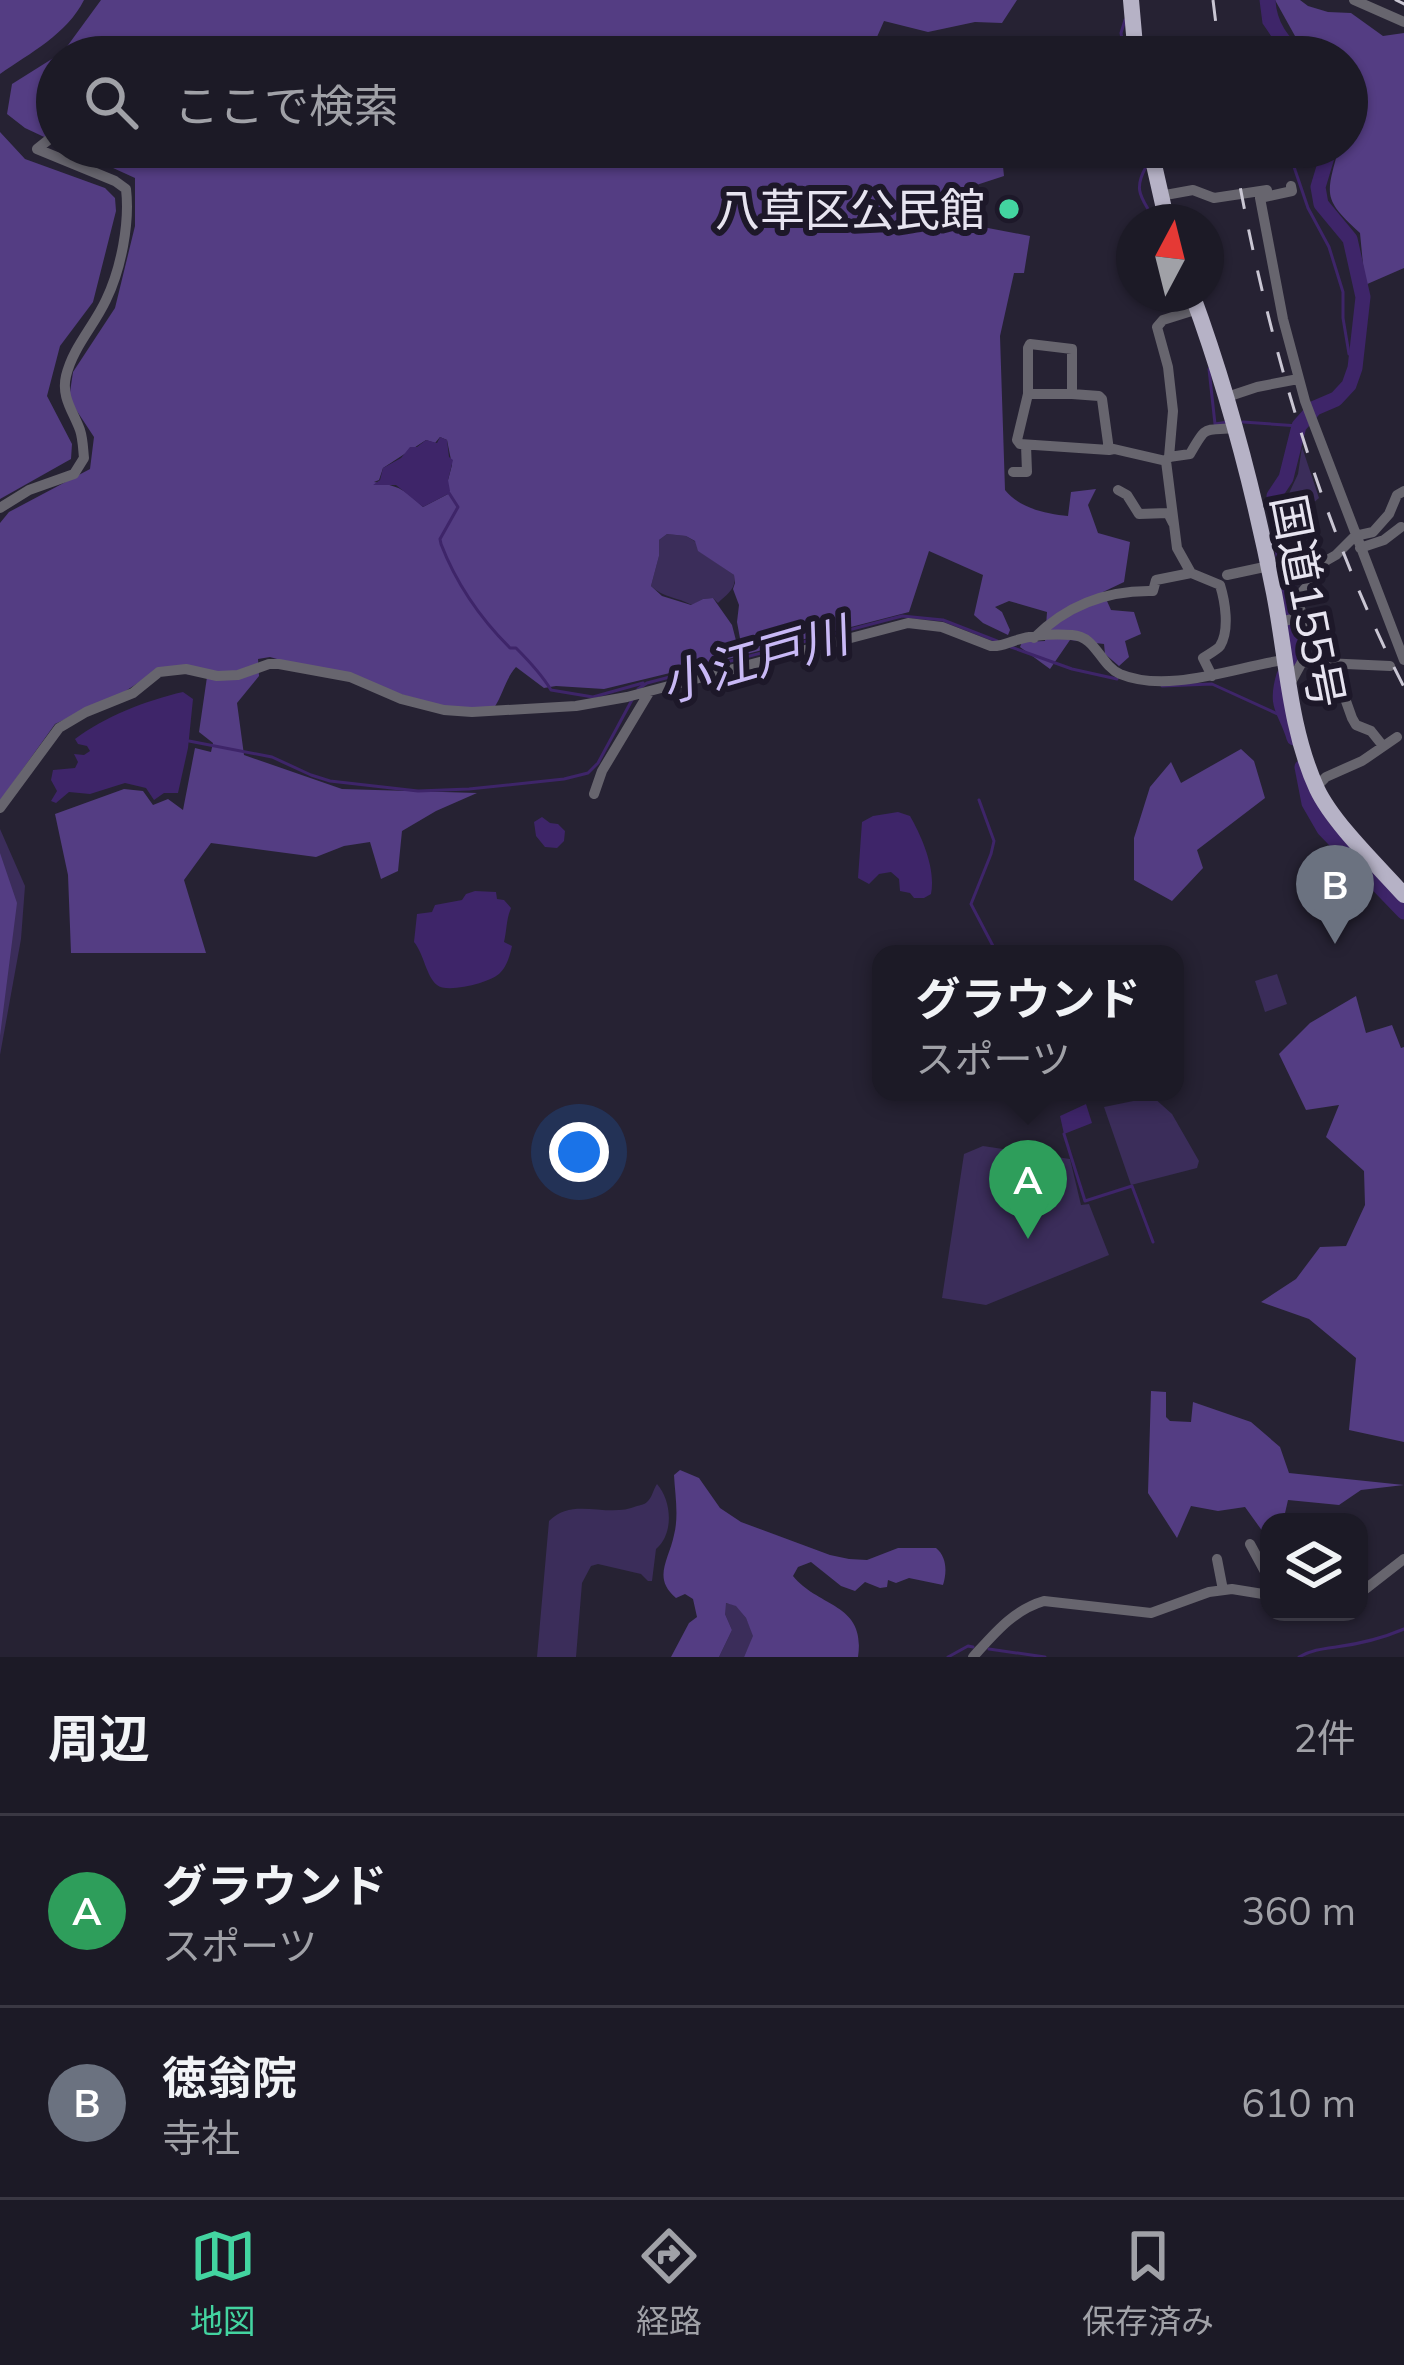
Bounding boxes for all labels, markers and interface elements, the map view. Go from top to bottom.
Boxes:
search box [36,36,1368,168]
icon: search [78,69,144,135]
text: ここで検索 [174,77,399,133]
place label: 八草区公民館 [715,181,985,237]
marker: 八草区公民館 [996,196,1022,222]
north arrow [1116,204,1224,312]
street label: 国道155号 [1261,490,1357,712]
water label: 小江戸川 [653,602,859,714]
pin: B [1296,845,1374,944]
popup [872,945,1184,1101]
text: グラウンド [915,970,1141,1026]
text: スポーツ [915,1034,1071,1083]
your location [549,1122,609,1182]
pin: A [989,1140,1067,1239]
map controls [1260,1513,1368,1621]
button: layers [1260,1513,1368,1621]
text: 周辺 [48,1706,150,1770]
text: 2件 [1294,1713,1356,1762]
text: グラウンド [162,1857,387,1913]
text: A [72,1886,102,1935]
text: 360 m [1241,1886,1356,1935]
text: スポーツ [162,1921,317,1970]
text: 徳翁院 [162,2049,297,2105]
text: B [74,2078,100,2127]
text: 610 m [1241,2078,1356,2127]
text: 寺社 [162,2113,240,2162]
tab: 地図 [190,2223,256,2343]
tab: 経路 [636,2223,702,2343]
tab: 保存済み [1082,2223,1214,2343]

